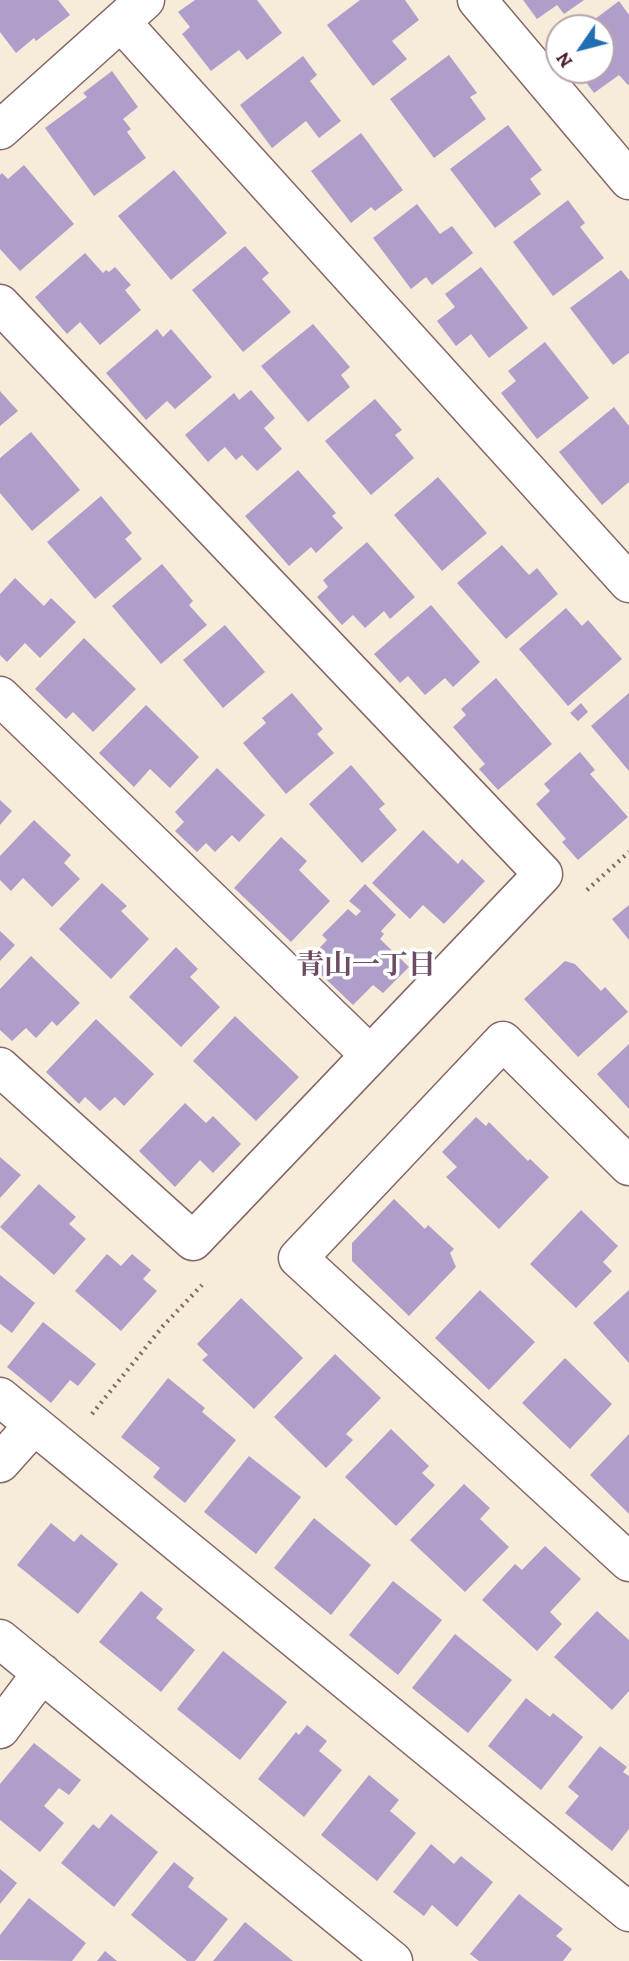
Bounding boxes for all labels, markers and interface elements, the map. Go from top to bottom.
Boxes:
north arrow [545,14,615,84]
text: N [550,47,579,73]
district label: 青山一丁目 [296,950,436,984]

